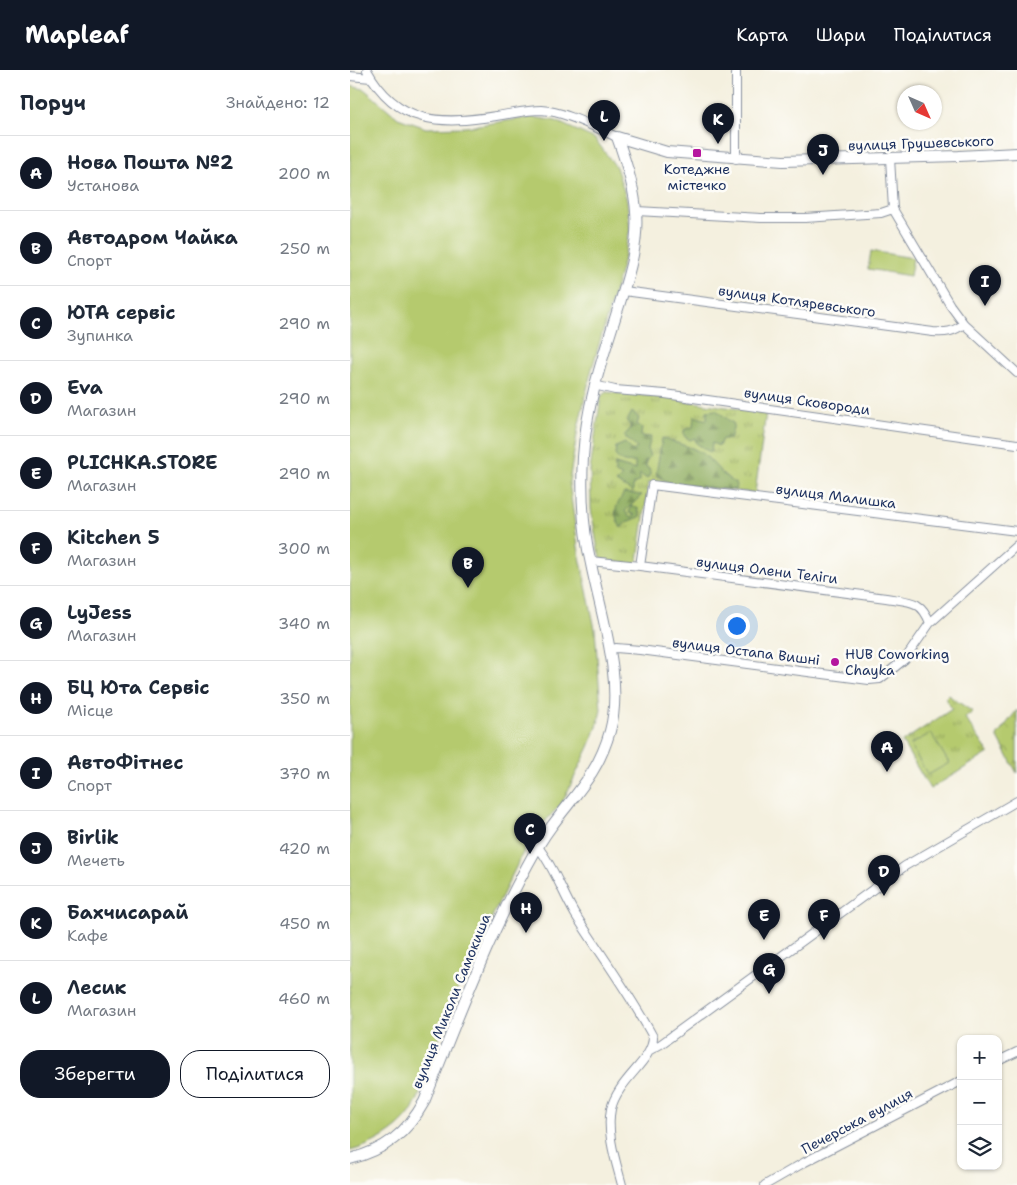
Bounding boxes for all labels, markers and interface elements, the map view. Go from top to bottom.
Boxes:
text: Mapleaf [25,19,129,51]
text: Карта [736,23,788,47]
text: Шари [816,23,866,47]
text: Поділитися [894,23,992,47]
north arrow [897,85,942,130]
text: Поруч [20,89,86,117]
text: Знайдено: 12 [226,92,330,113]
pin: L [588,100,620,141]
pin: K [702,103,734,144]
street label: вулиця Грушевського [848,131,994,155]
pin: J [807,134,839,175]
marker: Котеджне містечко [691,147,703,159]
text: Нова Пошта №2 [67,150,233,175]
place label: Котеджне містечко [664,160,730,194]
text: A [30,163,42,184]
text: 200 m [278,163,330,184]
text: Установа [67,175,139,196]
text: Автодром Чайка [67,225,238,250]
text: B [31,238,41,259]
text: 250 m [279,238,330,259]
text: Спорт [67,250,112,271]
pin: I [969,265,1001,306]
street label: вулиця Котляревського [717,281,877,321]
text: ЮТА сервіс [67,300,176,325]
text: C [31,313,41,334]
text: 290 m [278,313,330,334]
text: Зупинка [67,325,133,346]
text: Eva [67,375,103,400]
street label: вулиця Сковороди [743,383,871,419]
text: D [30,388,42,409]
text: 290 m [278,388,330,409]
text: Магазин [67,400,136,421]
text: PLICHKA.STORE [67,450,218,475]
text: E [31,463,41,484]
text: 290 m [278,463,330,484]
text: Магазин [67,475,136,496]
street label: вулиця Малишка [775,480,897,512]
text: Kitchen 5 [67,525,160,550]
text: F [31,538,41,559]
text: 300 m [278,538,330,559]
pin: B [452,547,484,588]
text: Магазин [67,550,136,571]
street label: вулиця Олени Теліги [695,552,839,588]
text: LyJess [67,600,132,625]
text: G [30,613,42,634]
text: 340 m [278,613,330,634]
your location [724,613,750,639]
text: Магазин [67,625,136,646]
street label: вулиця Остапа Вишні [671,633,821,669]
place label: HUB Coworking Chayka [845,645,949,679]
marker: HUB Coworking Chayka [829,656,841,668]
text: БЦ Юта Сервіс [67,675,210,700]
text: H [30,688,42,709]
text: 350 m [279,688,330,709]
text: Місце [67,700,114,721]
pin: A [871,731,903,772]
text: АвтоФітнес [67,750,183,775]
text: I [32,763,40,784]
text: 370 m [279,763,330,784]
text: Спорт [67,775,112,796]
pin: C [514,813,546,854]
text: Birlik [67,825,119,850]
text: J [31,838,41,859]
text: 420 m [279,838,330,859]
text: Мечеть [67,850,125,871]
pin: D [868,855,900,896]
pin: H [510,892,542,933]
pin: E [748,899,780,940]
pin: F [808,899,840,940]
text: Бахчисарай [67,900,188,925]
street label: вулиця Миколи Самокиша [408,911,495,1091]
text: K [31,913,41,934]
text: 450 m [279,913,330,934]
text: Кафе [67,925,108,946]
pin: G [753,953,785,994]
text: Лесик [67,975,127,1000]
text: L [32,988,40,1009]
text: 460 m [278,988,330,1009]
text: Магазин [67,1000,136,1021]
map controls [957,1035,1002,1170]
button: + [957,1035,1002,1080]
button: Зберегти [20,1050,170,1098]
button: Поділитися [180,1050,330,1098]
button: − [957,1080,1002,1125]
street label: Печерська вулиця [798,1084,916,1158]
button: layers [957,1125,1002,1170]

